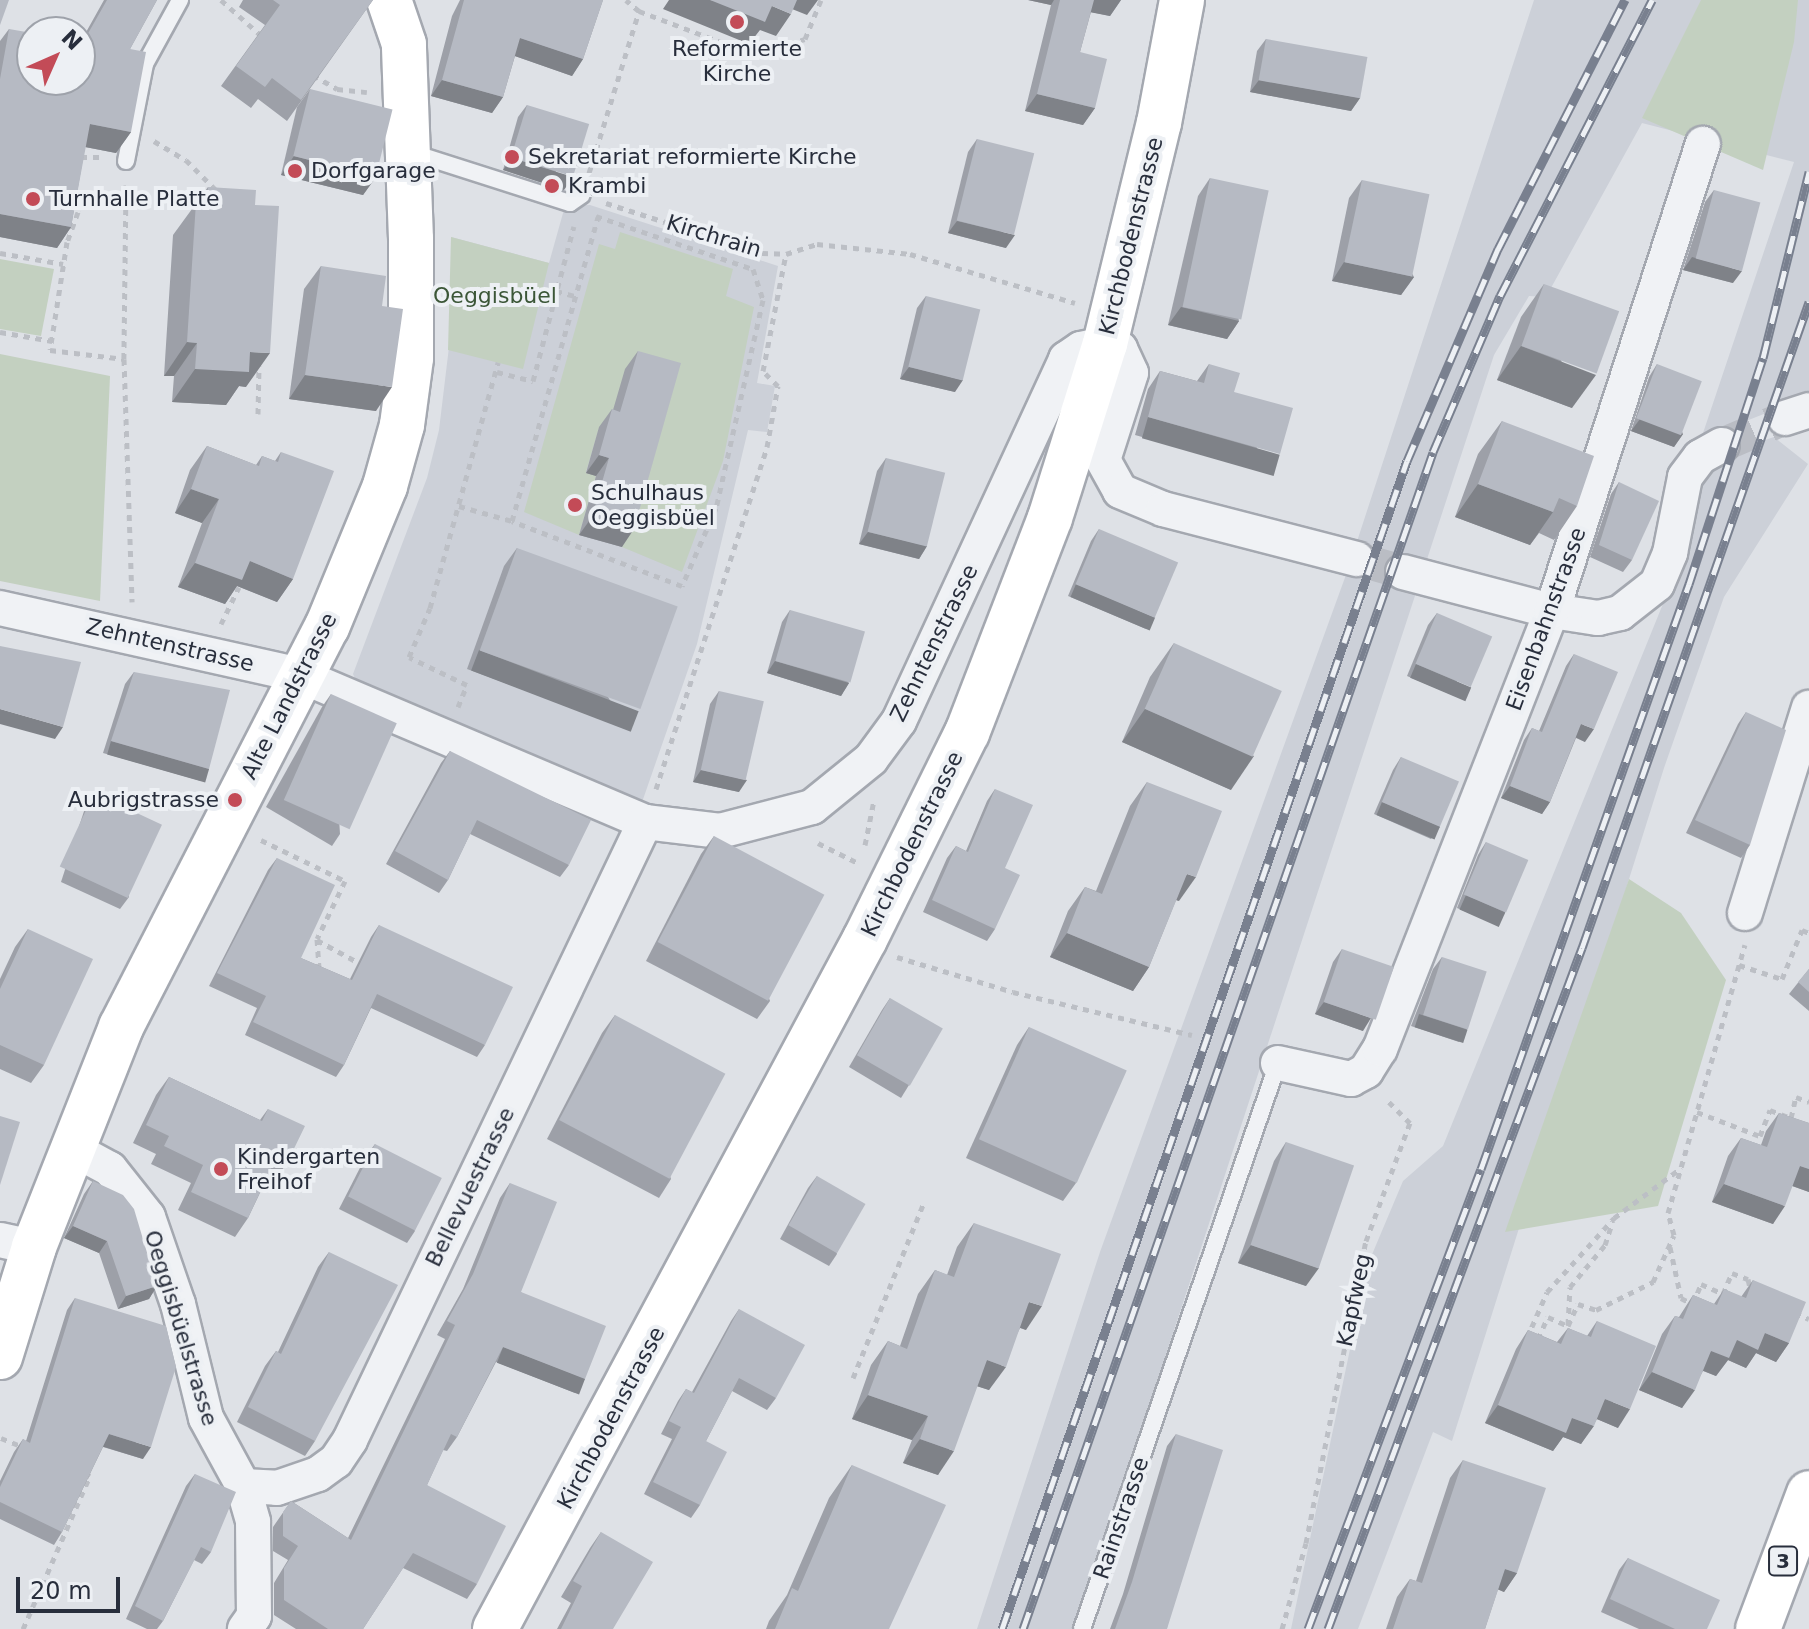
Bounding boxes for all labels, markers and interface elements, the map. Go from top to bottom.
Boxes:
marker: Reformierte Kirche [728,13,746,31]
north arrow [16,16,96,96]
text: N [57,25,87,55]
place label: Reformierte Kirche [672,35,802,86]
street label: Kirchbodenstrasse [1094,134,1168,338]
place label: Sekretariat reformierte Kirche [528,144,857,170]
marker: Sekretariat reformierte Kirche [503,148,521,166]
place label: Dorfgarage [311,158,436,184]
marker: Dorfgarage [286,162,304,180]
place label: Krambi [568,173,646,199]
marker: Krambi [543,177,561,195]
place label: Turnhalle Platte [49,186,219,212]
marker: Turnhalle Platte [24,190,42,208]
street label: Kirchrain [663,209,765,263]
park label: Oeggisbüel [433,283,557,309]
place label: Schulhaus Oeggisbüel [591,479,715,530]
marker: Schulhaus Oeggisbüel [566,496,584,514]
street label: Eisenbahnstrasse [1501,524,1591,714]
street label: Zehntenstrasse [885,560,983,726]
street label: Alte Landstrasse [236,608,342,784]
street label: Zehntenstrasse [83,613,257,677]
street label: Kirchbodenstrasse [856,747,968,941]
place label: Aubrigstrasse [68,787,219,813]
marker: Aubrigstrasse [226,791,244,809]
street label: Bellevuestrasse [420,1103,520,1271]
place label: Kindergarten Freihof [237,1143,380,1194]
marker: Kindergarten Freihof [212,1160,230,1178]
street label: Oeggisbüelstrasse [139,1227,223,1429]
street label: Kapfweg [1331,1251,1377,1349]
street label: Kirchbodenstrasse [552,1322,670,1514]
street label: Rainstrasse [1088,1453,1154,1583]
road number: 3 [1767,1545,1799,1577]
scale bar [20,1561,124,1611]
text: 20 m [30,1577,92,1605]

